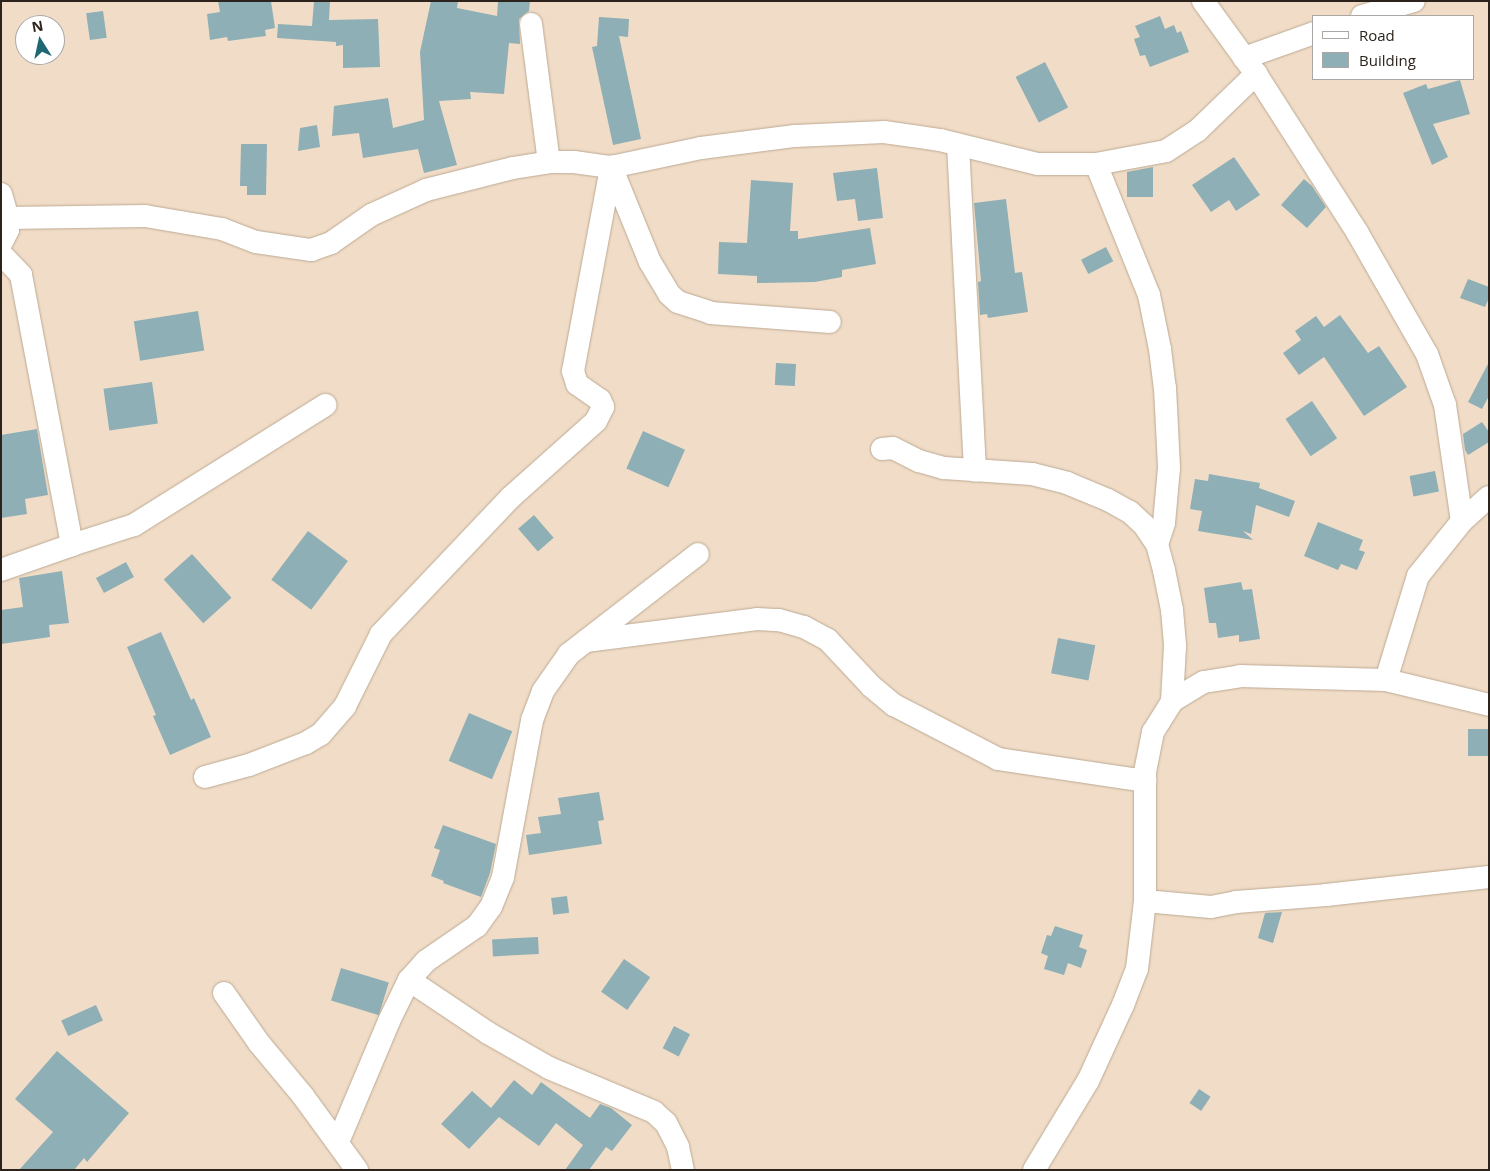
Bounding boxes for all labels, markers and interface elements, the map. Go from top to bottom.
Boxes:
north arrow [15,15,65,65]
text: N [30,15,45,36]
legend [1312,15,1475,80]
text: Road [1359,25,1395,45]
text: Building [1359,50,1416,70]

